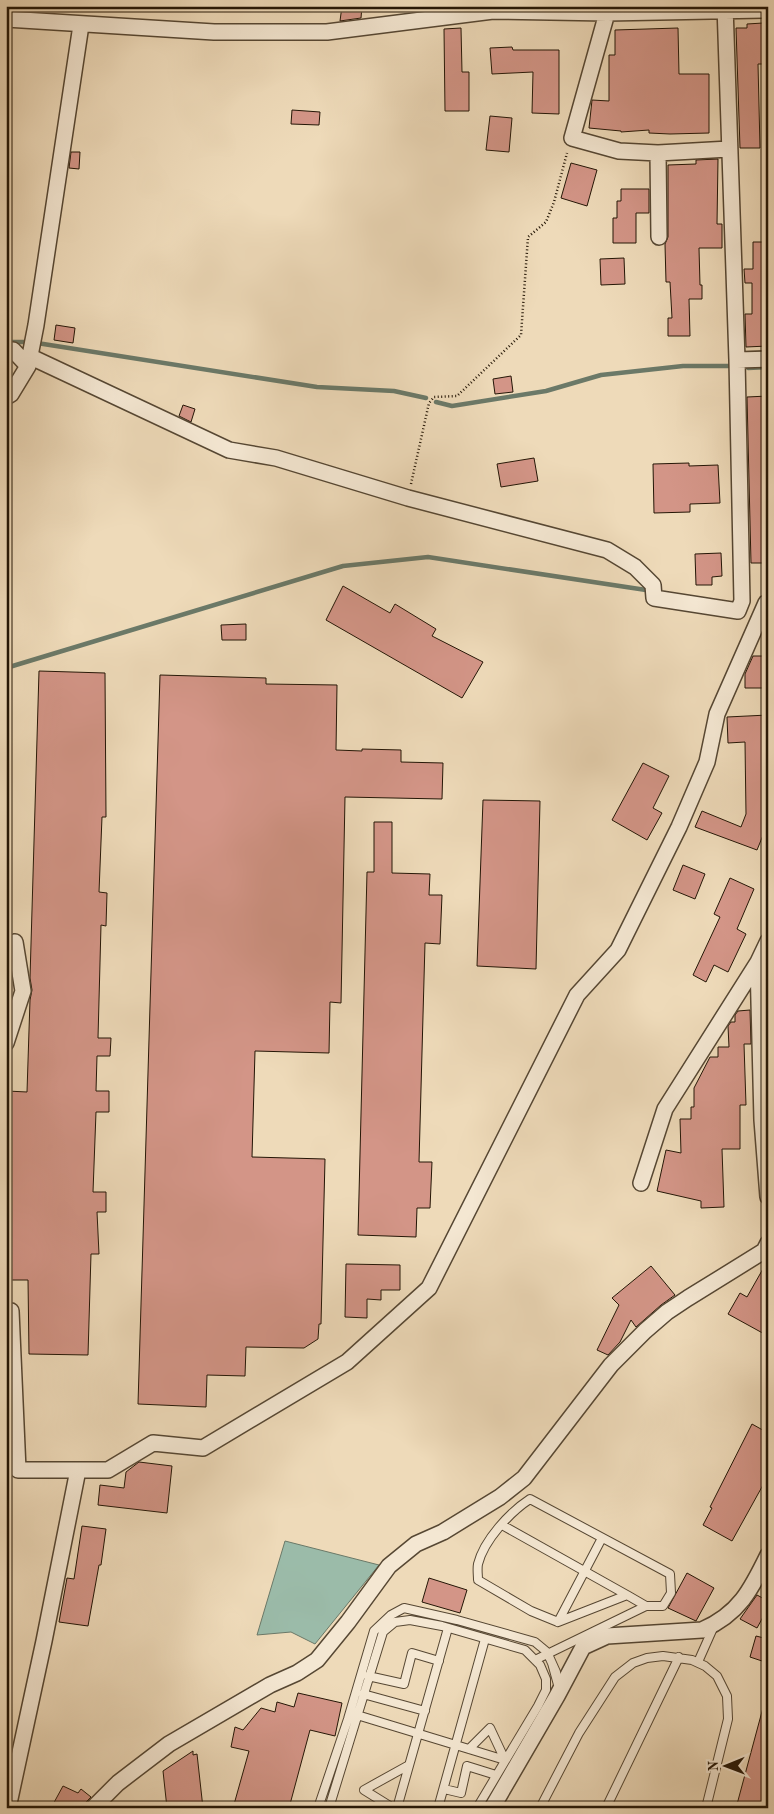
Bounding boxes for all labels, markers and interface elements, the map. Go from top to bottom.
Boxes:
north arrow [702,1742,752,1792]
text: N [707,1760,721,1772]

